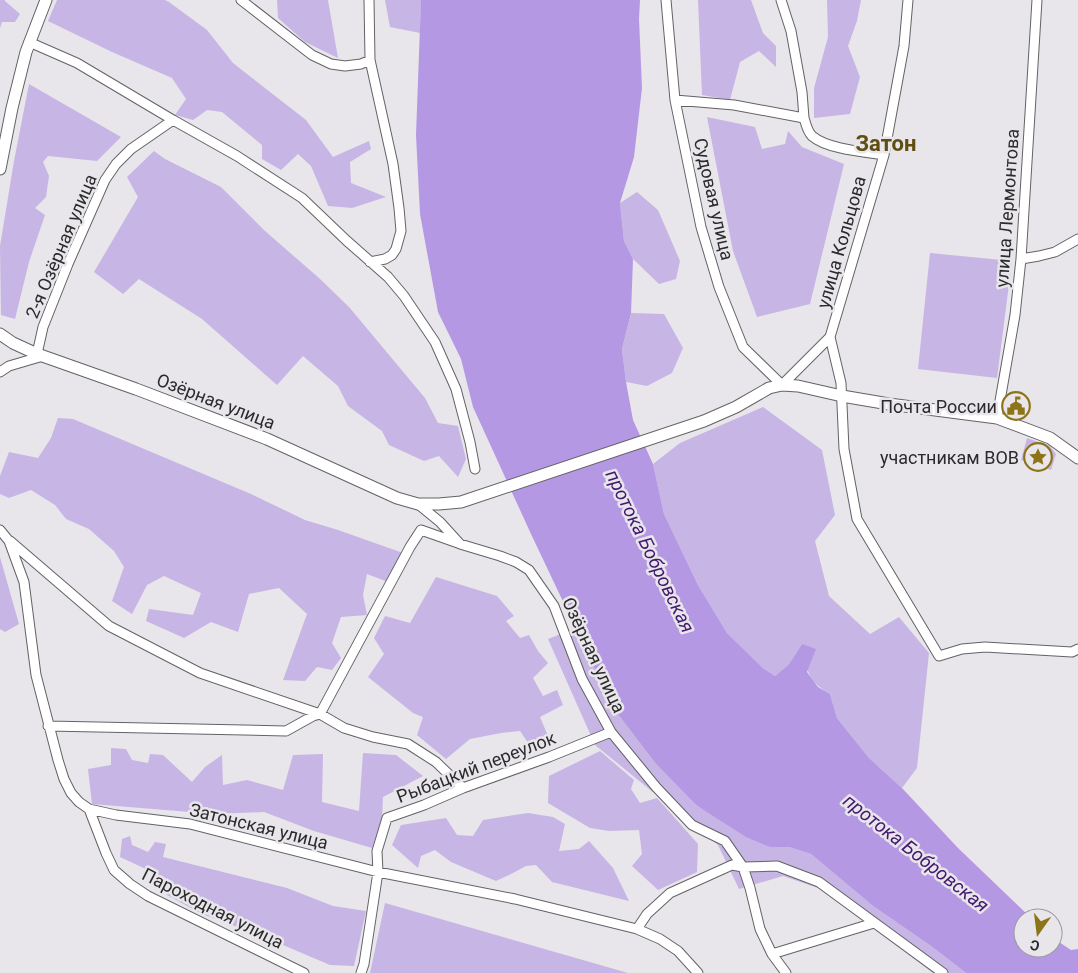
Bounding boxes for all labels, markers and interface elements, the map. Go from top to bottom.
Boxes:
street label: улица Лермонтова [991,128,1023,288]
district label: Затон [856,131,916,156]
street label: Судовая улица [690,136,738,262]
street label: 2-я Озёрная улица [21,171,101,321]
street label: улица Кольцова [812,173,870,311]
street label: Озёрная улица [154,369,278,433]
public building icon: Почта России [1001,391,1031,421]
place label: Почта России [880,396,997,417]
place icon: участникам ВОВ [1023,442,1053,472]
place label: участникам ВОВ [880,447,1019,468]
water label: протока Бобровская [601,466,699,636]
street label: Озёрная улица [558,594,630,716]
street label: Рыбацкий переулок [393,727,559,807]
water label: протока Бобровская [839,789,993,917]
street label: Затонская улица [188,799,330,853]
street label: Пароходная улица [139,863,287,953]
north arrow [1013,908,1063,958]
text: С [1028,937,1041,954]

